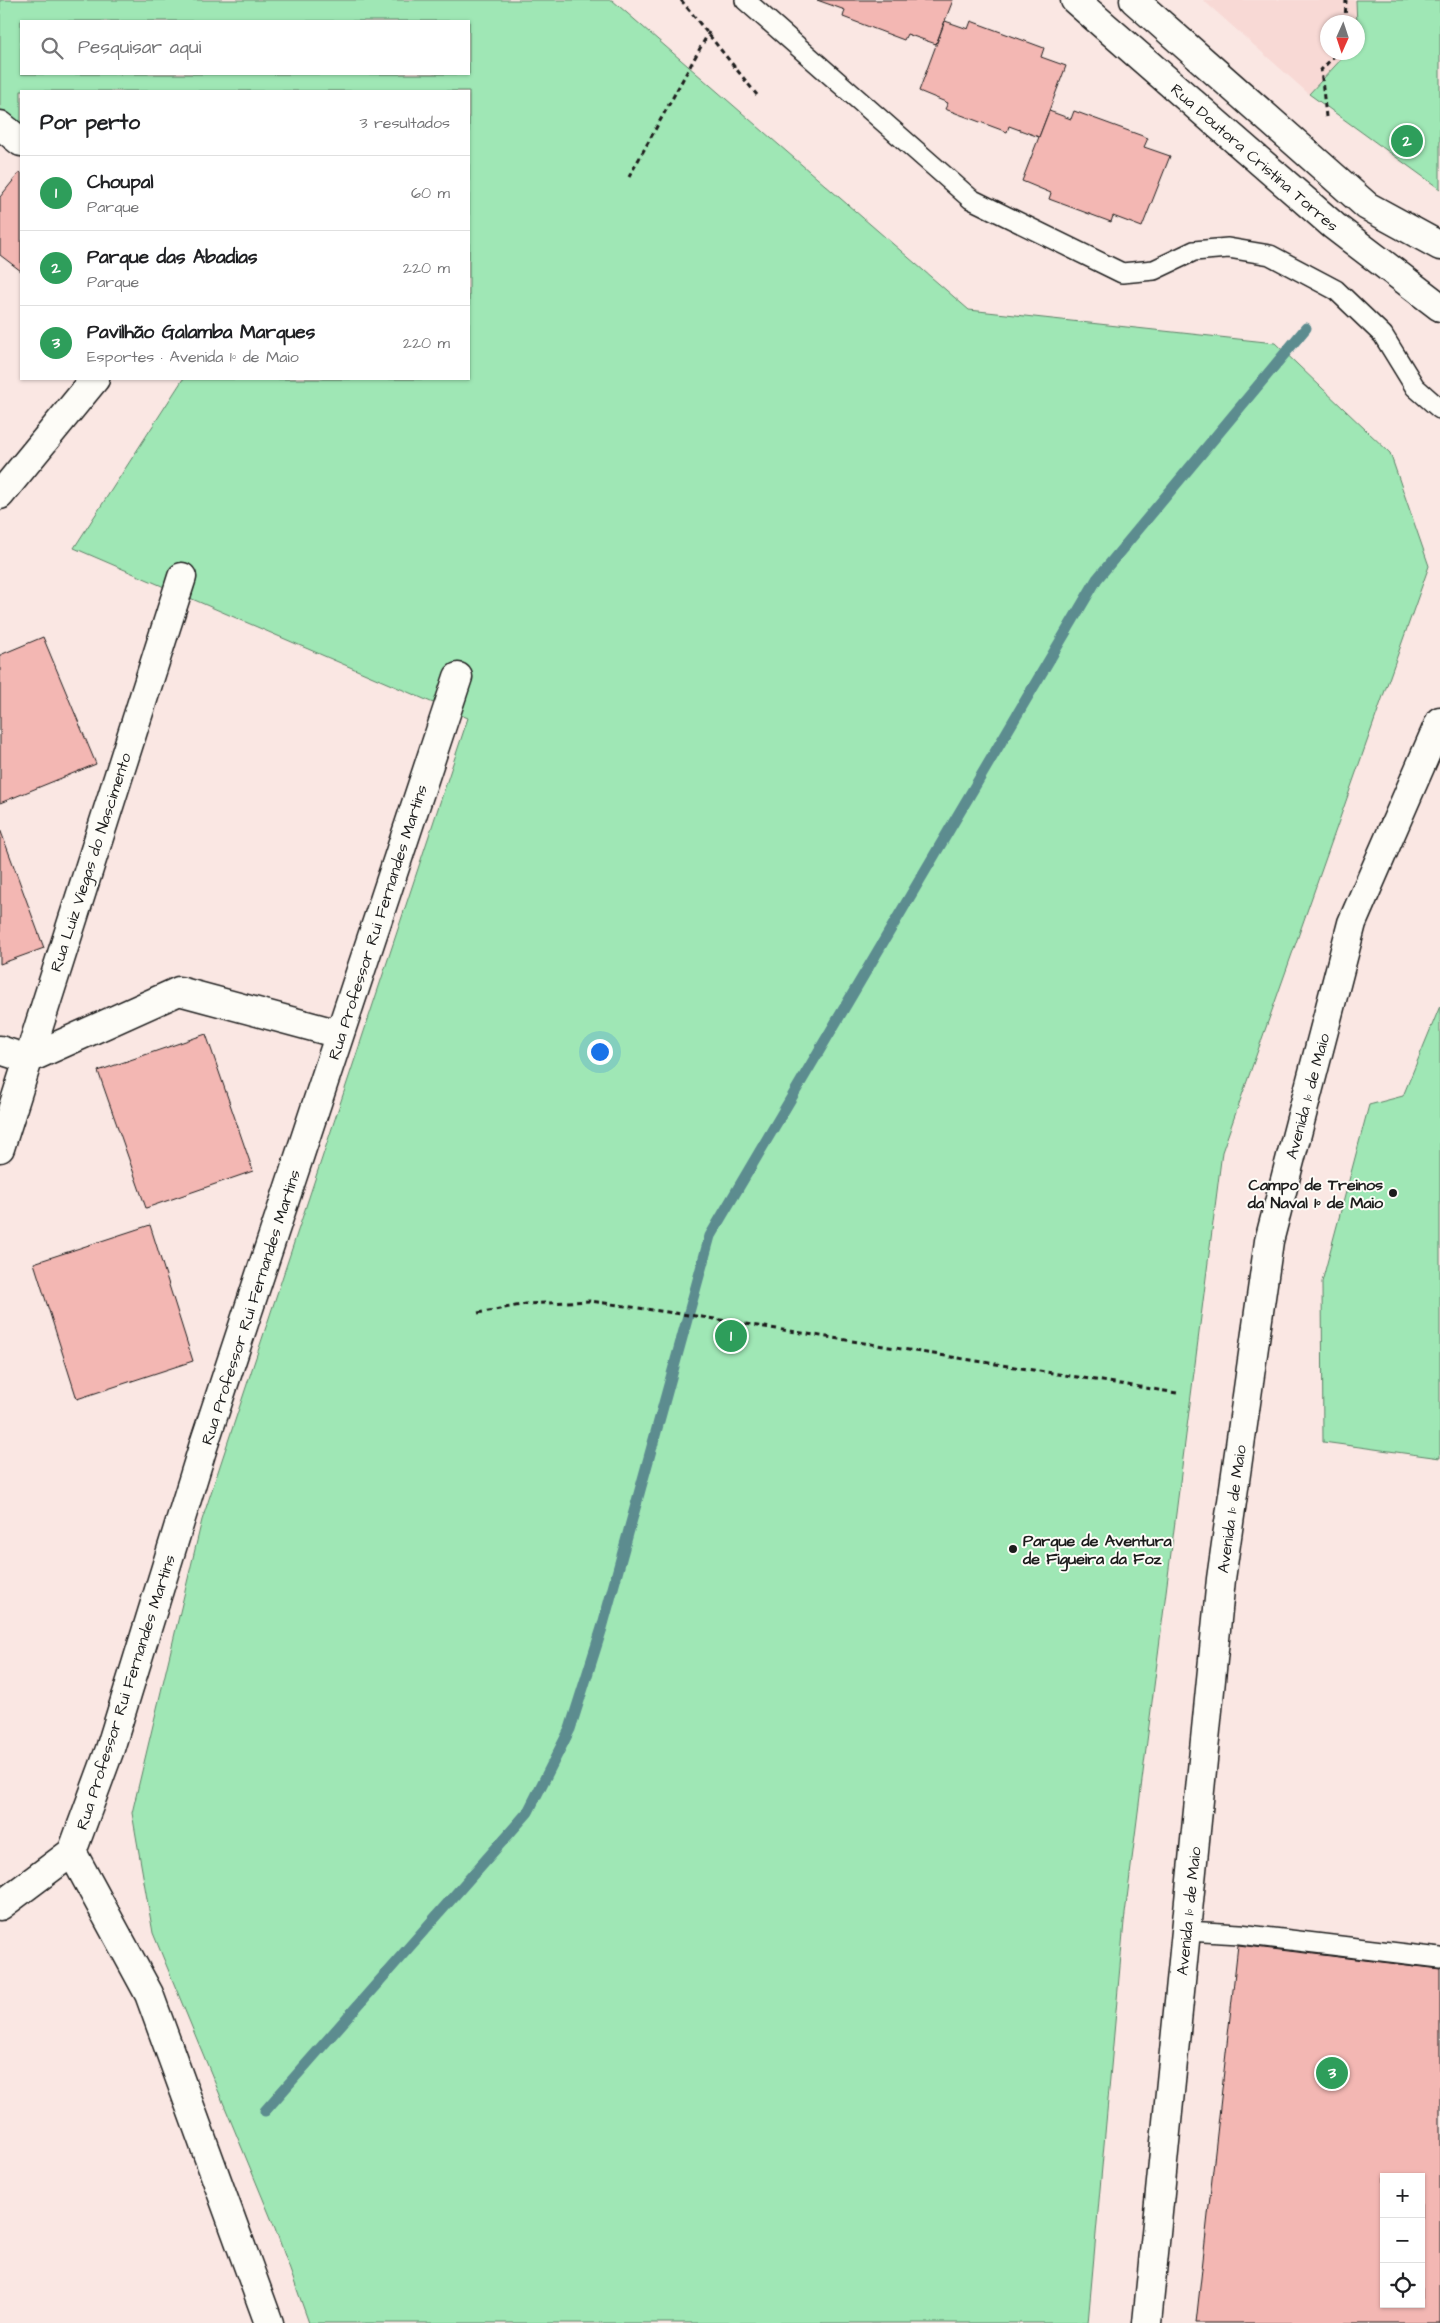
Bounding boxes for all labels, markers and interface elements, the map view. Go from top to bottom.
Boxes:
north arrow [1320,15,1365,60]
search box [20,20,470,75]
icon: search [38,34,66,62]
text: Pesquisar aqui [78,34,201,61]
street label: Rua Doutora Cristina Torres [1166,79,1343,237]
text: Por perto [40,108,140,137]
text: 3 resultados [359,112,450,134]
pin: 2 [1391,122,1423,160]
text: Choupal [87,169,153,196]
text: 1 [55,182,57,204]
text: 60 m [411,182,450,204]
text: Parque [87,196,139,218]
text: Parque das Abadias [87,244,257,271]
text: 2 [51,257,61,279]
text: 220 m [403,257,450,279]
text: Parque [87,271,139,293]
text: Pavilhão Galamba Marques [87,319,315,346]
text: 3 [52,332,60,354]
text: 220 m [403,332,450,354]
text: Esportes · Avenida 1º de Maio [87,346,299,368]
street label: Rua Luiz Viegas do Nascimento [45,750,138,975]
street label: Rua Professor Rui Fernandes Martins [323,782,433,1063]
street label: Avenida 1º de Maio [1281,1031,1335,1162]
your location [587,1039,613,1065]
street label: Rua Professor Rui Fernandes Martins [196,1167,306,1448]
place label: Campo de Treinos da Naval 1º de Maio [1247,1174,1384,1214]
marker: Campo de Treinos da Naval 1º de Maio [1387,1187,1399,1199]
pin: 1 [715,1317,747,1355]
street label: Avenida 1º de Maio [1212,1444,1252,1575]
place label: Parque de Aventura de Figueira da Foz [1022,1530,1172,1572]
marker: Parque de Aventura de Figueira da Foz [1007,1543,1019,1555]
street label: Rua Professor Rui Fernandes Martins [71,1552,181,1833]
street label: Avenida 1º de Maio [1171,1846,1207,1977]
pin: 3 [1316,2054,1348,2092]
map controls [1380,2173,1425,2308]
button: + [1380,2173,1425,2218]
button: − [1380,2218,1425,2263]
button: locate [1380,2263,1425,2308]

